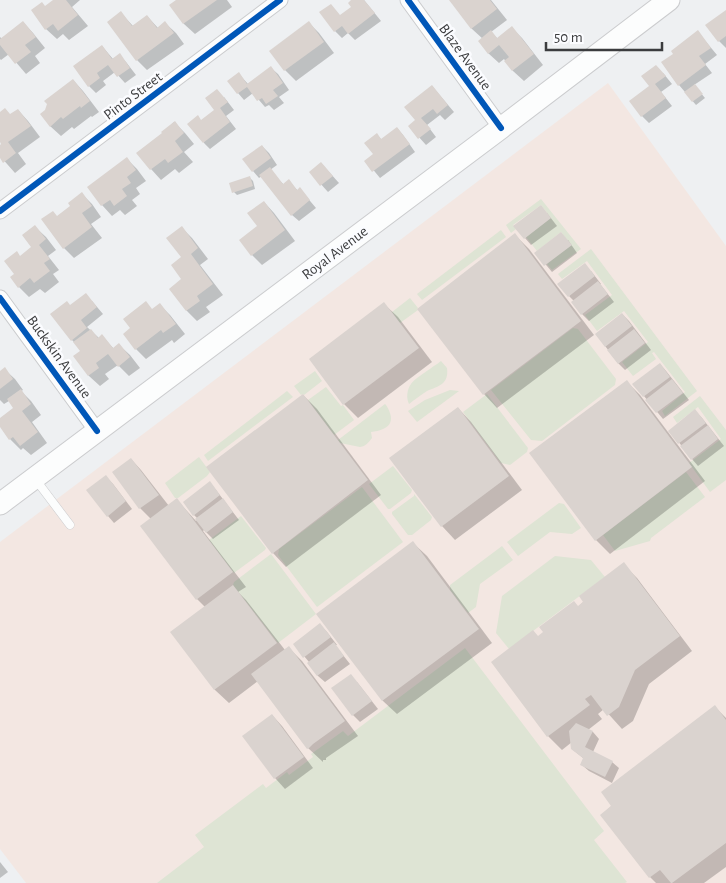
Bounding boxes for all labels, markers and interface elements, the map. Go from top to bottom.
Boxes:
scale bar [546,20,662,52]
street label: Blaze Avenue [436,21,494,93]
text: 50 m [554,30,583,45]
street label: Pinto Street [101,69,165,123]
street label: Royal Avenue [299,224,371,282]
street label: Buckskin Avenue [24,313,94,401]

